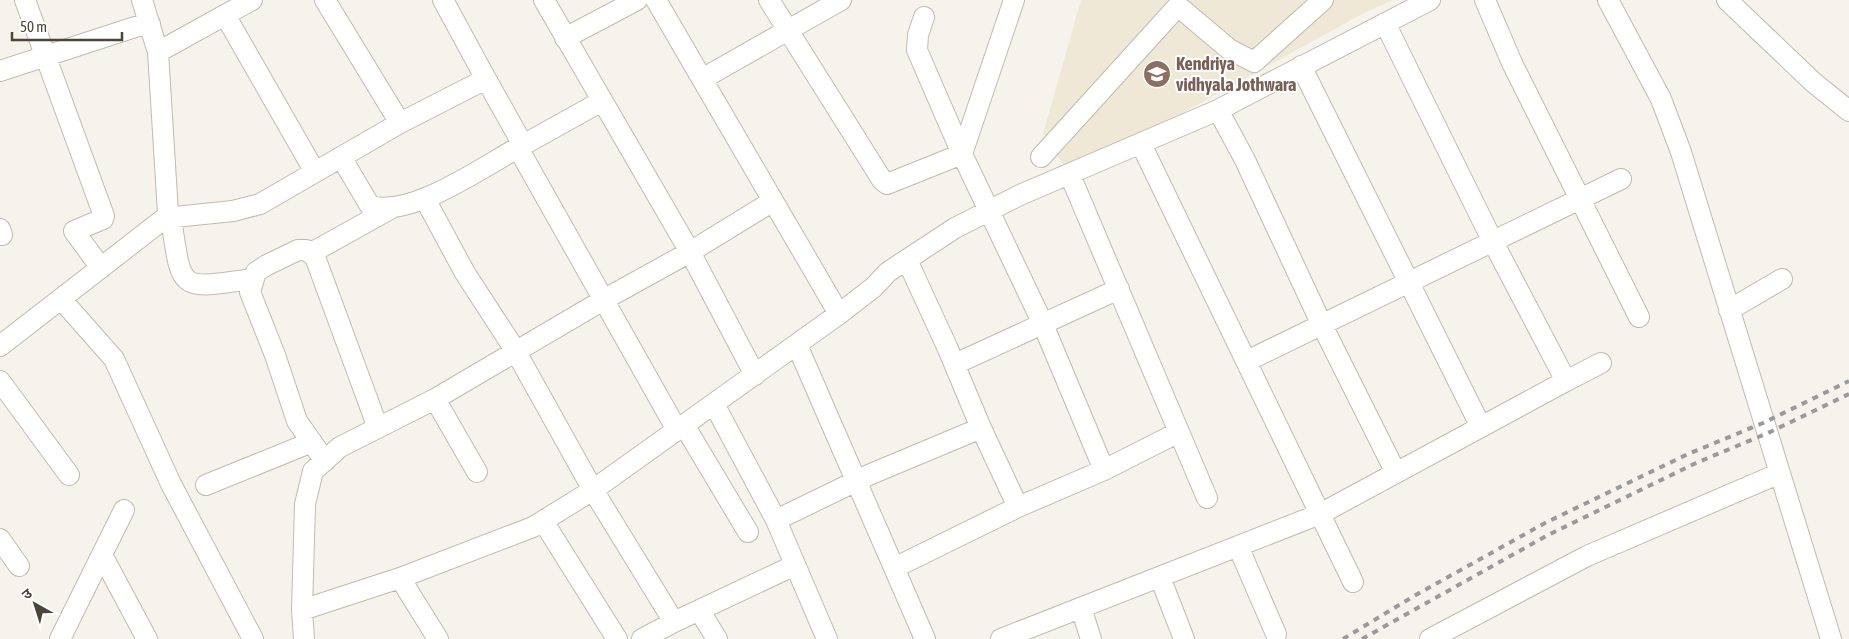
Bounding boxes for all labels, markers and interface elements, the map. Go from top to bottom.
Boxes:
scale bar [12,10,122,42]
text: 50 m [20,18,47,35]
place label: Kendriya vidhyala Jothwara [1176,53,1296,95]
school or university icon: Kendriya vidhyala Jothwara [1142,59,1172,89]
north arrow [10,579,60,629]
text: उ [19,585,36,603]

